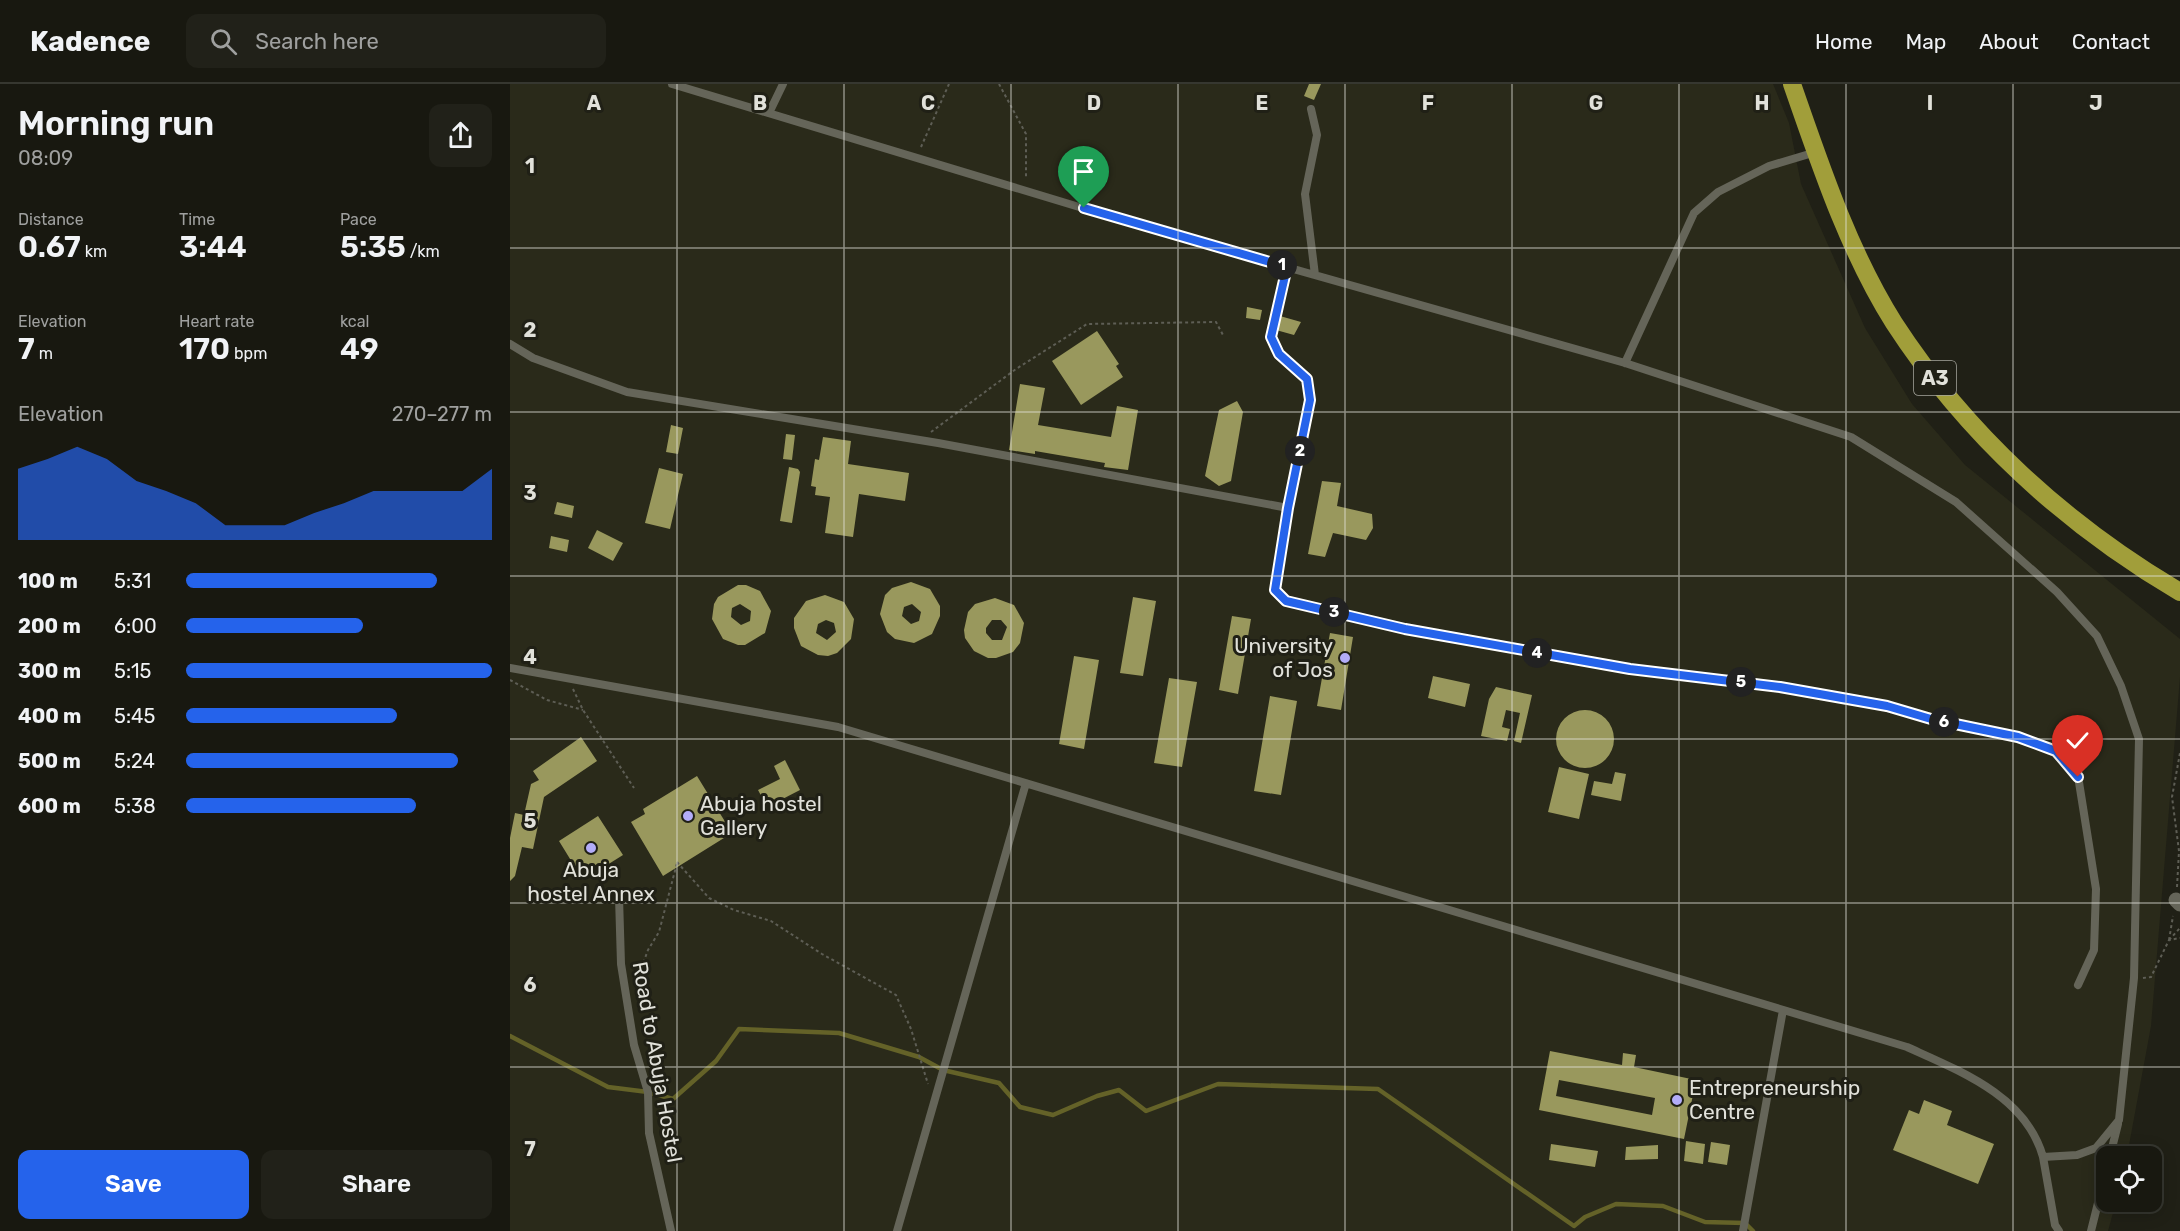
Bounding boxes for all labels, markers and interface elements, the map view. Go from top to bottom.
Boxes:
search box [186,14,606,68]
text: Kadence [30,25,150,58]
icon: search [207,25,240,58]
text: Search here [255,28,379,55]
text: Home [1815,29,1872,54]
text: Map [1905,29,1946,54]
text: About [1979,29,2039,54]
text: Contact [2072,29,2150,54]
text: A [587,91,602,115]
text: B [753,91,767,115]
text: C [921,91,935,115]
text: D [1087,91,1101,115]
text: E [1256,91,1268,115]
text: F [1422,91,1434,115]
text: G [1589,91,1603,115]
text: H [1755,91,1769,115]
text: I [1927,91,1933,115]
text: J [2089,91,2103,115]
text: Morning run [18,104,214,143]
button: share [429,104,492,167]
text: 08:09 [18,146,73,170]
pin [1058,146,1109,208]
text: 1 [525,154,535,178]
icon: arrive [1067,155,1100,188]
text: Distance [18,210,84,229]
text: Time [179,210,215,229]
text: Pace [340,210,377,229]
text: 0.67 [18,229,81,265]
text: 3:44 [179,229,247,265]
text: 5:35 [340,229,406,265]
text: km [81,242,107,261]
text: /km [406,242,440,261]
pin: 1 [1267,250,1297,280]
text: 1 [1278,255,1286,274]
text: Elevation [18,312,87,331]
text: Heart rate [179,312,254,331]
text: kcal [340,312,369,331]
text: 2 [524,318,537,342]
text: 7 [18,331,35,367]
text: 170 [179,331,230,367]
text: 49 [340,331,379,367]
text: m [35,344,53,363]
text: bpm [230,344,267,363]
road number: A3 [1914,361,1956,395]
text: Elevation [18,402,104,426]
text: 270–277 m [392,402,492,426]
pin: 2 [1285,436,1315,466]
text: 2 [1295,441,1305,460]
text: 3 [523,481,537,505]
text: 100 m [18,569,78,593]
text: 5:31 [114,569,151,593]
pin: 3 [1319,597,1349,627]
text: 3 [1329,602,1339,621]
text: 200 m [18,614,81,638]
text: 6:00 [114,614,157,638]
place label: University of Jos [1234,633,1333,682]
pin: 4 [1522,638,1552,668]
text: 4 [1532,643,1542,662]
text: 4 [523,645,537,669]
marker: University of Jos [1338,651,1352,665]
text: 300 m [18,659,81,683]
text: 5:15 [114,659,151,683]
pin: 5 [1726,667,1756,697]
text: 5 [1736,672,1746,691]
text: 400 m [18,704,81,728]
text: 5:45 [114,704,155,728]
pin: 6 [1929,707,1959,737]
text: 6 [1939,712,1949,731]
pin [2052,715,2103,777]
icon: check [2061,724,2094,757]
text: 500 m [18,749,81,773]
text: 5:24 [114,749,155,773]
place label: Abuja hostel Gallery [700,791,822,840]
text: 600 m [18,794,81,818]
text: 5:38 [114,794,156,818]
text: 5 [524,809,537,833]
marker: Abuja hostel Gallery [681,809,695,823]
marker: Abuja hostel Annex [584,841,598,855]
place label: Abuja hostel Annex [527,857,655,906]
street label: Road to Abuja Hostel [628,960,687,1164]
text: 6 [523,973,537,997]
place label: Entrepreneurship Centre [1689,1075,1860,1124]
marker: Entrepreneurship Centre [1670,1093,1684,1107]
text: 7 [524,1137,536,1161]
map controls [2096,1146,2162,1212]
button: locate [2096,1146,2162,1212]
button: Save [18,1150,249,1219]
button: Share [261,1150,492,1219]

